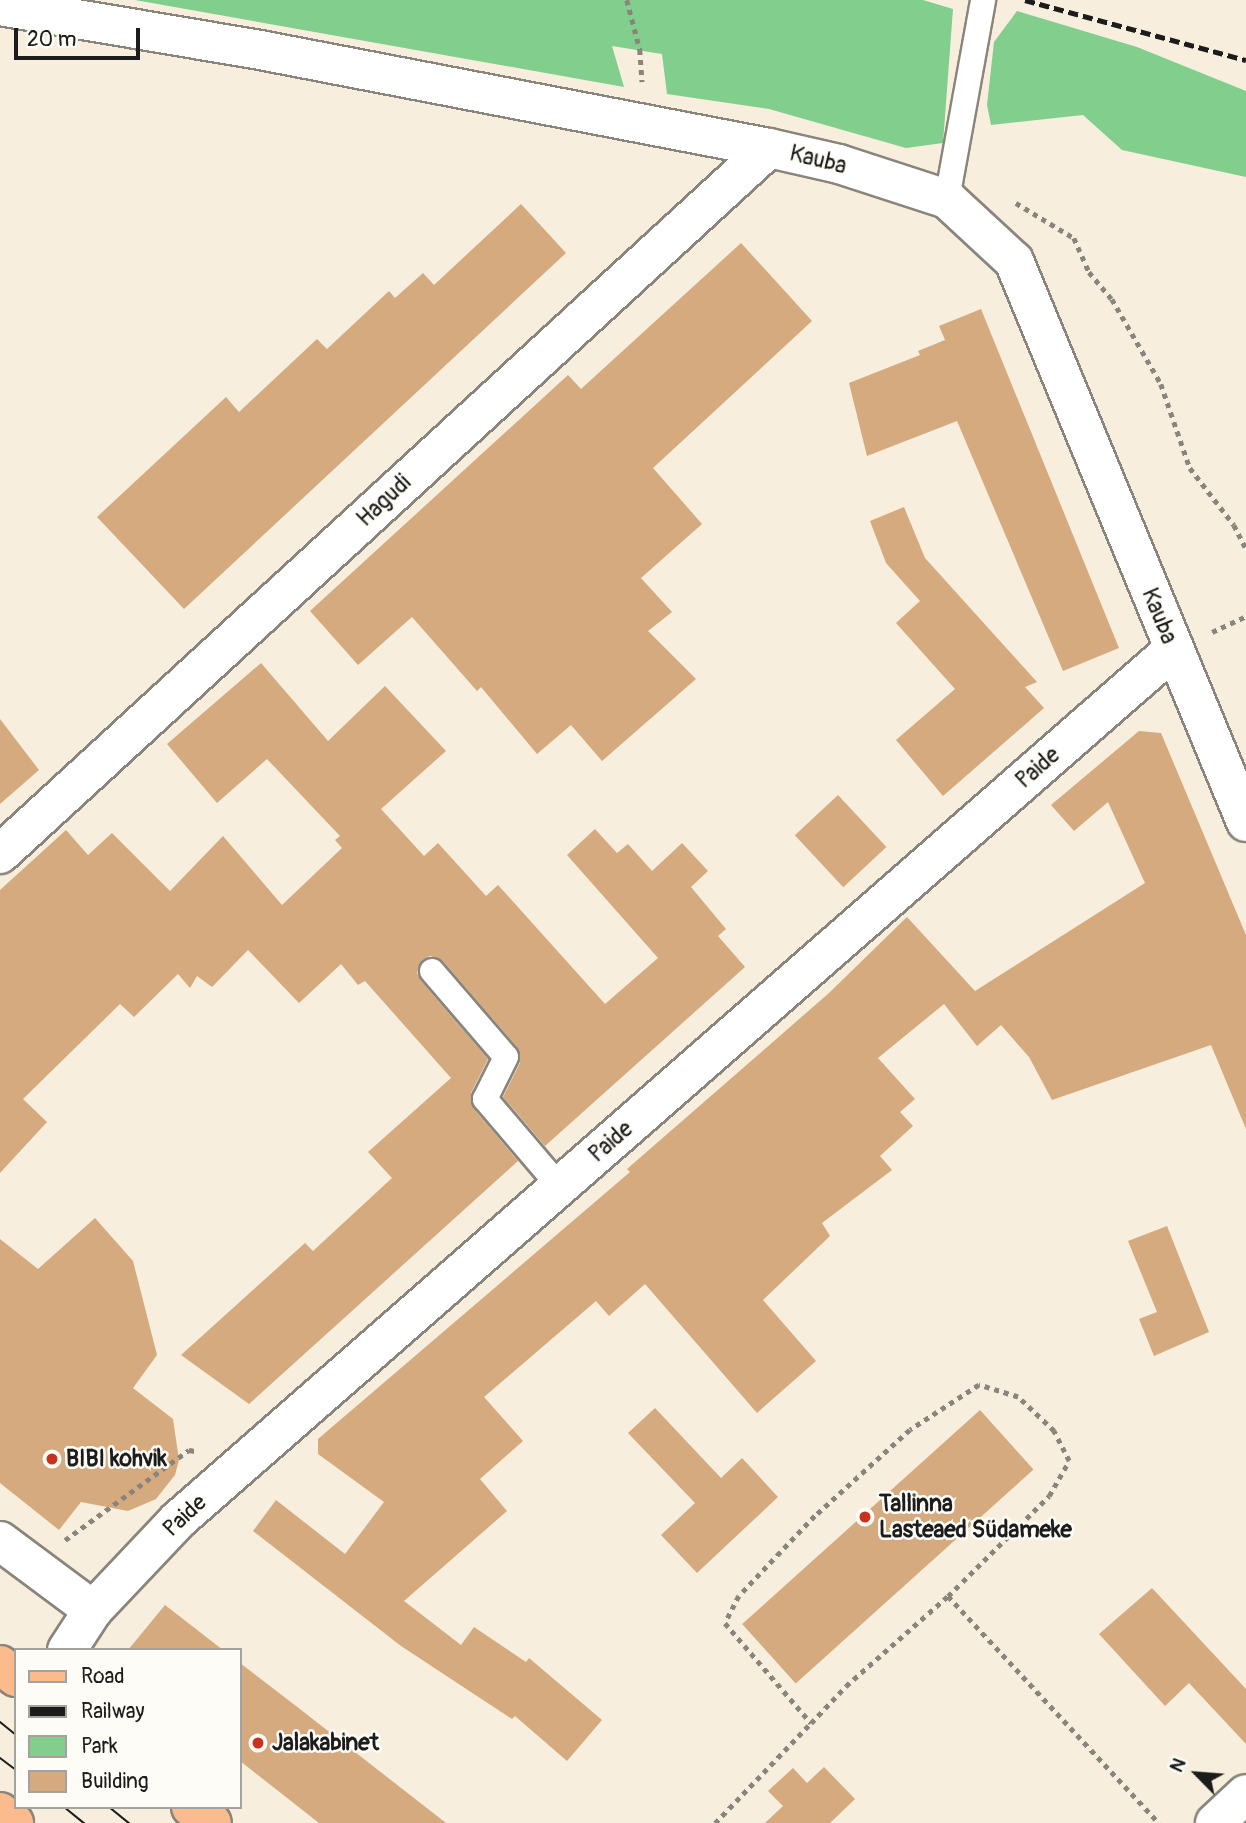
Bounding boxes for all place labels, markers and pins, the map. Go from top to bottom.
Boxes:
place label: BIBI kohvik [66,1445,167,1473]
marker: BIBI kohvik [44,1451,60,1467]
place label: Tallinna Lasteaed Südameke [879,1490,1072,1544]
marker: Tallinna Lasteaed Südameke [857,1509,873,1525]
place label: Jalakabinet [272,1729,379,1757]
marker: Jalakabinet [250,1735,266,1751]

